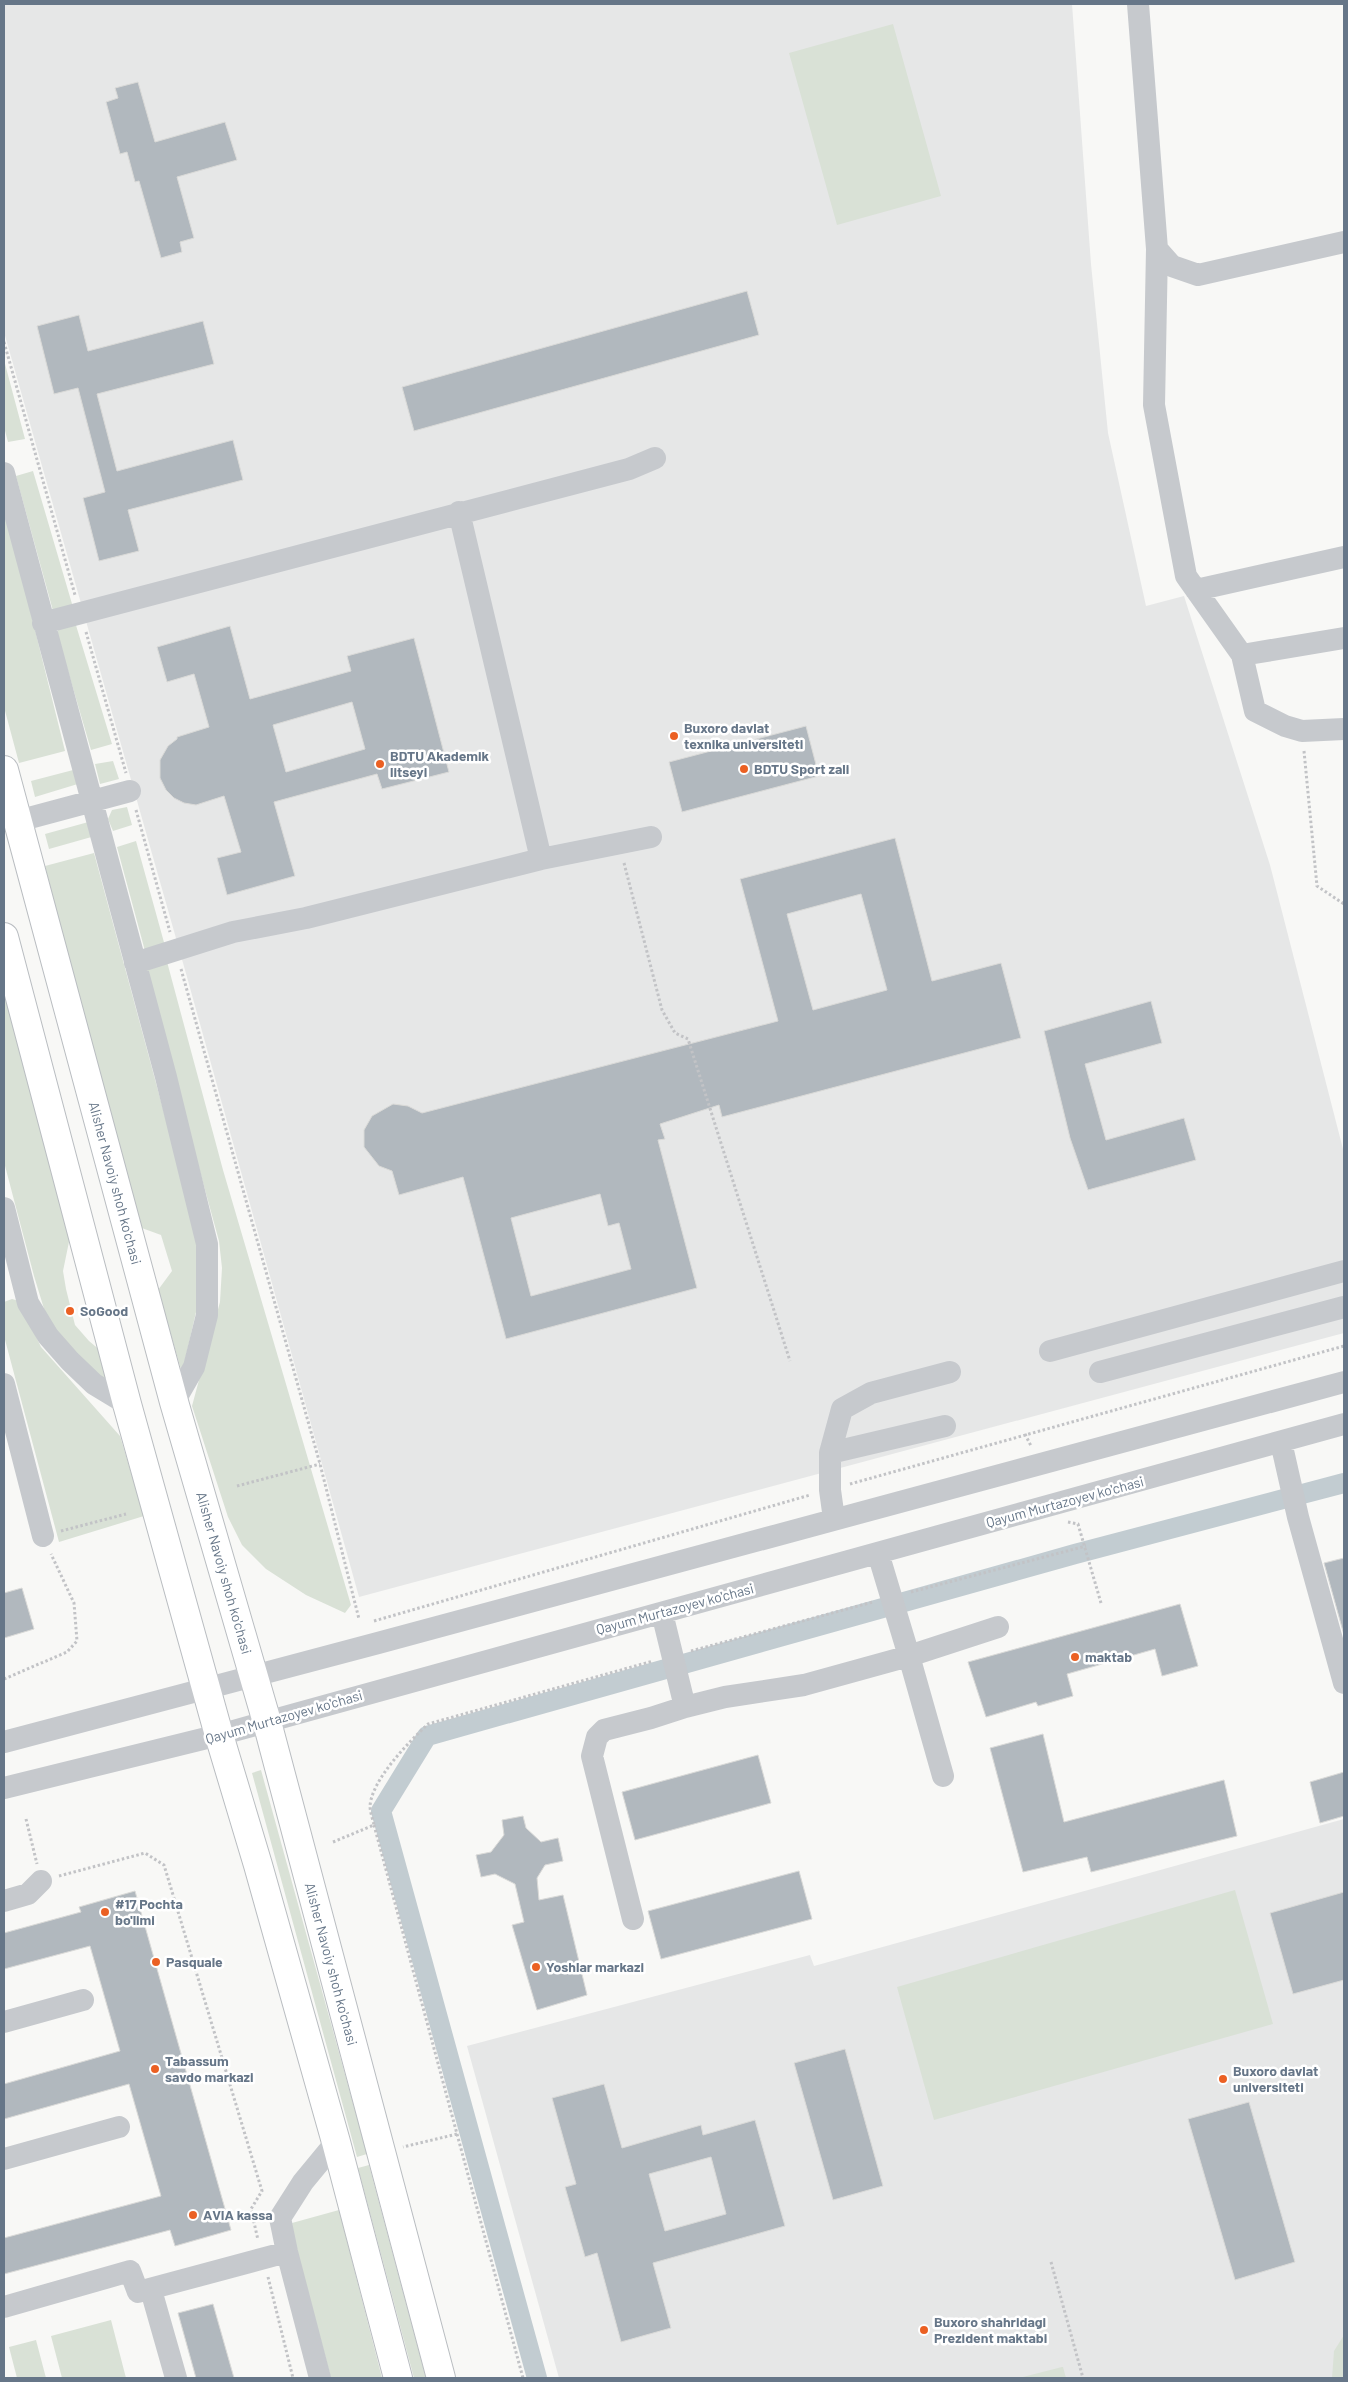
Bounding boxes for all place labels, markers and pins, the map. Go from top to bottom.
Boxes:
place label: Buxoro davlat texnika universiteti [684,719,803,752]
marker: Buxoro davlat texnika universiteti [668,730,680,742]
place label: BDTU Akademik litseyi [390,747,490,780]
marker: BDTU Akademik litseyi [374,758,386,770]
place label: BDTU Sport zali [754,760,849,777]
marker: BDTU Sport zali [738,763,750,775]
place label: SoGood [80,1302,128,1319]
marker: SoGood [64,1305,76,1317]
place label: maktab [1085,1648,1132,1665]
marker: maktab [1069,1651,1081,1663]
place label: #17 Pochta bo'limi [115,1895,183,1928]
marker: #17 Pochta bo'limi [99,1906,111,1918]
place label: Pasquale [166,1953,223,1970]
marker: Pasquale [150,1956,162,1968]
place label: Yoshlar markazi [546,1958,644,1975]
marker: Yoshlar markazi [530,1961,542,1973]
place label: Tabassum savdo markazi [165,2052,254,2085]
place label: Buxoro davlat universiteti [1233,2062,1318,2095]
marker: Tabassum savdo markazi [149,2063,161,2075]
marker: Buxoro davlat universiteti [1217,2073,1229,2085]
place label: AVIA kassa [203,2206,273,2223]
marker: AVIA kassa [187,2209,199,2221]
place label: Buxoro shahridagi Prezident maktabi [934,2313,1047,2346]
marker: Buxoro shahridagi Prezident maktabi [918,2324,930,2336]

